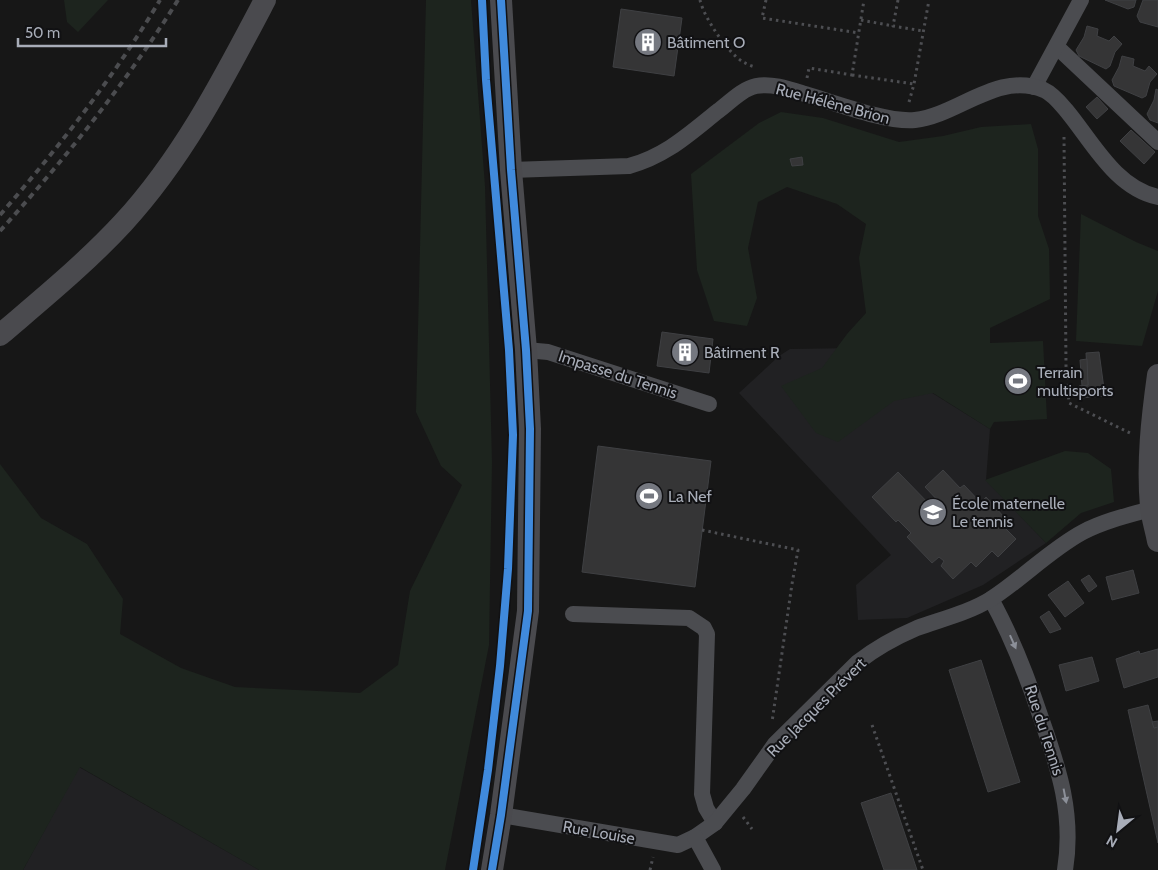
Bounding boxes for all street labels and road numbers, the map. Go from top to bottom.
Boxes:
street label: Rue Hélène Brion [774,79,892,128]
street label: Impasse du Tennis [556,346,680,403]
street label: Rue Jacques Prévert [763,653,870,761]
street label: Rue du Tennis [1021,683,1068,778]
street label: Rue Louise [561,817,636,848]

